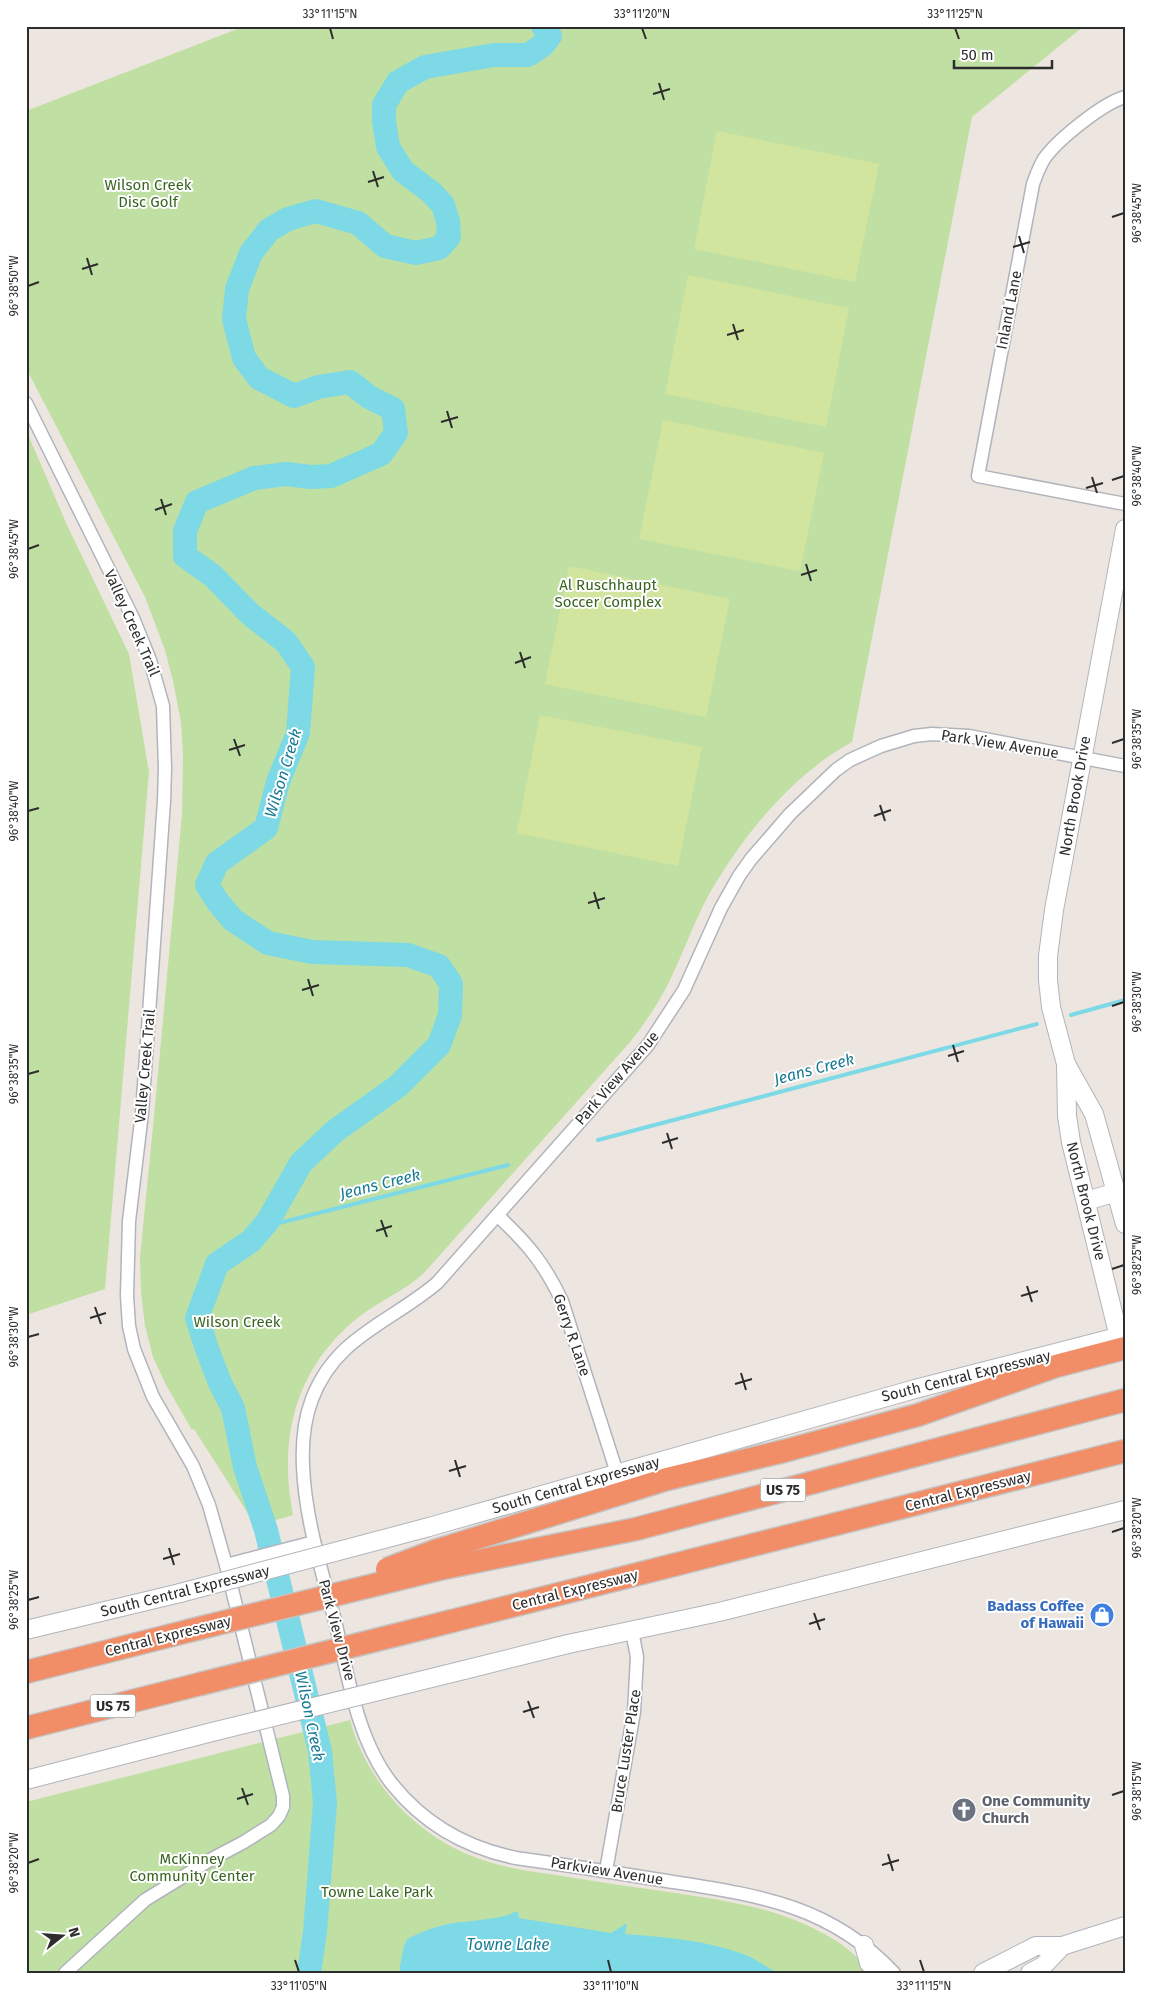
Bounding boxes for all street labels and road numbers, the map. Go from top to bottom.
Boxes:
street label: Inland Lane [993,269,1025,351]
street label: Valley Creek Trail [100,567,164,680]
street label: Park View Avenue [940,726,1060,762]
street label: North Brook Drive [1056,734,1094,858]
street label: Valley Creek Trail [131,1007,159,1124]
street label: Park View Avenue [571,1027,663,1129]
street label: North Brook Drive [1063,1140,1109,1262]
street label: Gerry R Lane [549,1291,595,1379]
street label: South Central Expressway [880,1346,1053,1406]
street label: South Central Expressway [490,1452,662,1518]
street label: Central Expressway [903,1466,1034,1515]
road number: US 75 [760,1478,806,1502]
street label: South Central Expressway [99,1561,272,1621]
street label: Central Expressway [510,1565,641,1614]
street label: Park View Drive [315,1577,359,1683]
street label: Central Expressway [103,1611,234,1660]
street label: Bruce Luster Place [607,1688,645,1814]
road number: US 75 [90,1694,136,1718]
street label: Parkview Avenue [549,1853,665,1889]

